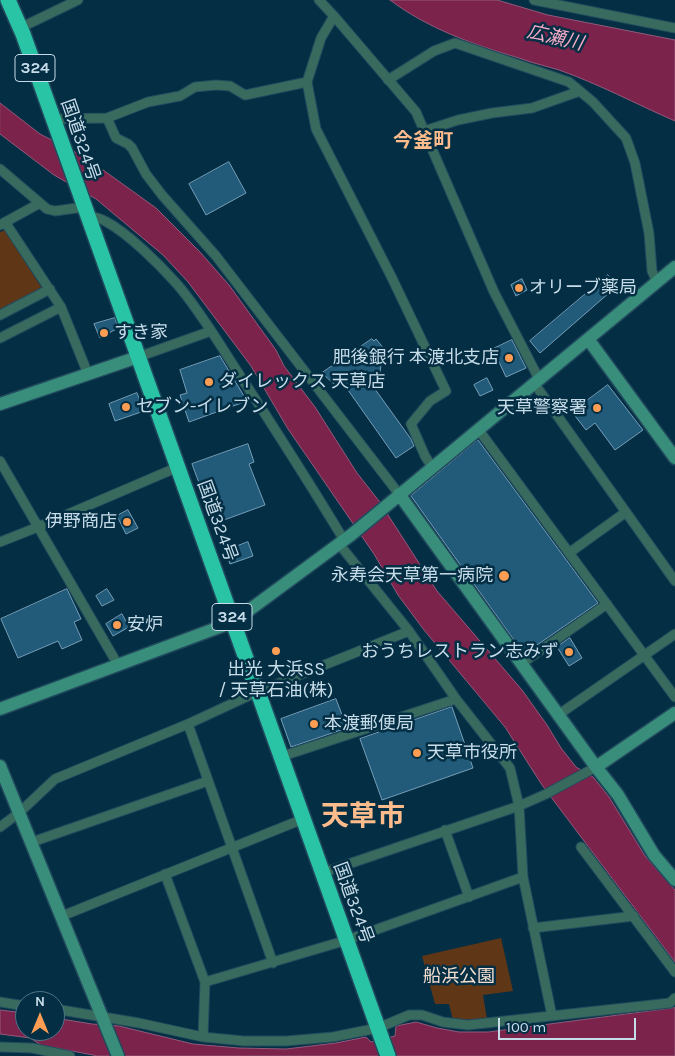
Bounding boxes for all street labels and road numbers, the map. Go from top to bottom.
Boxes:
road number: 324 [15,54,55,82]
street label: 国道324号 [56,96,104,184]
street label: 国道324号 [192,477,242,565]
road number: 324 [212,604,252,630]
street label: 国道324号 [328,859,378,947]

